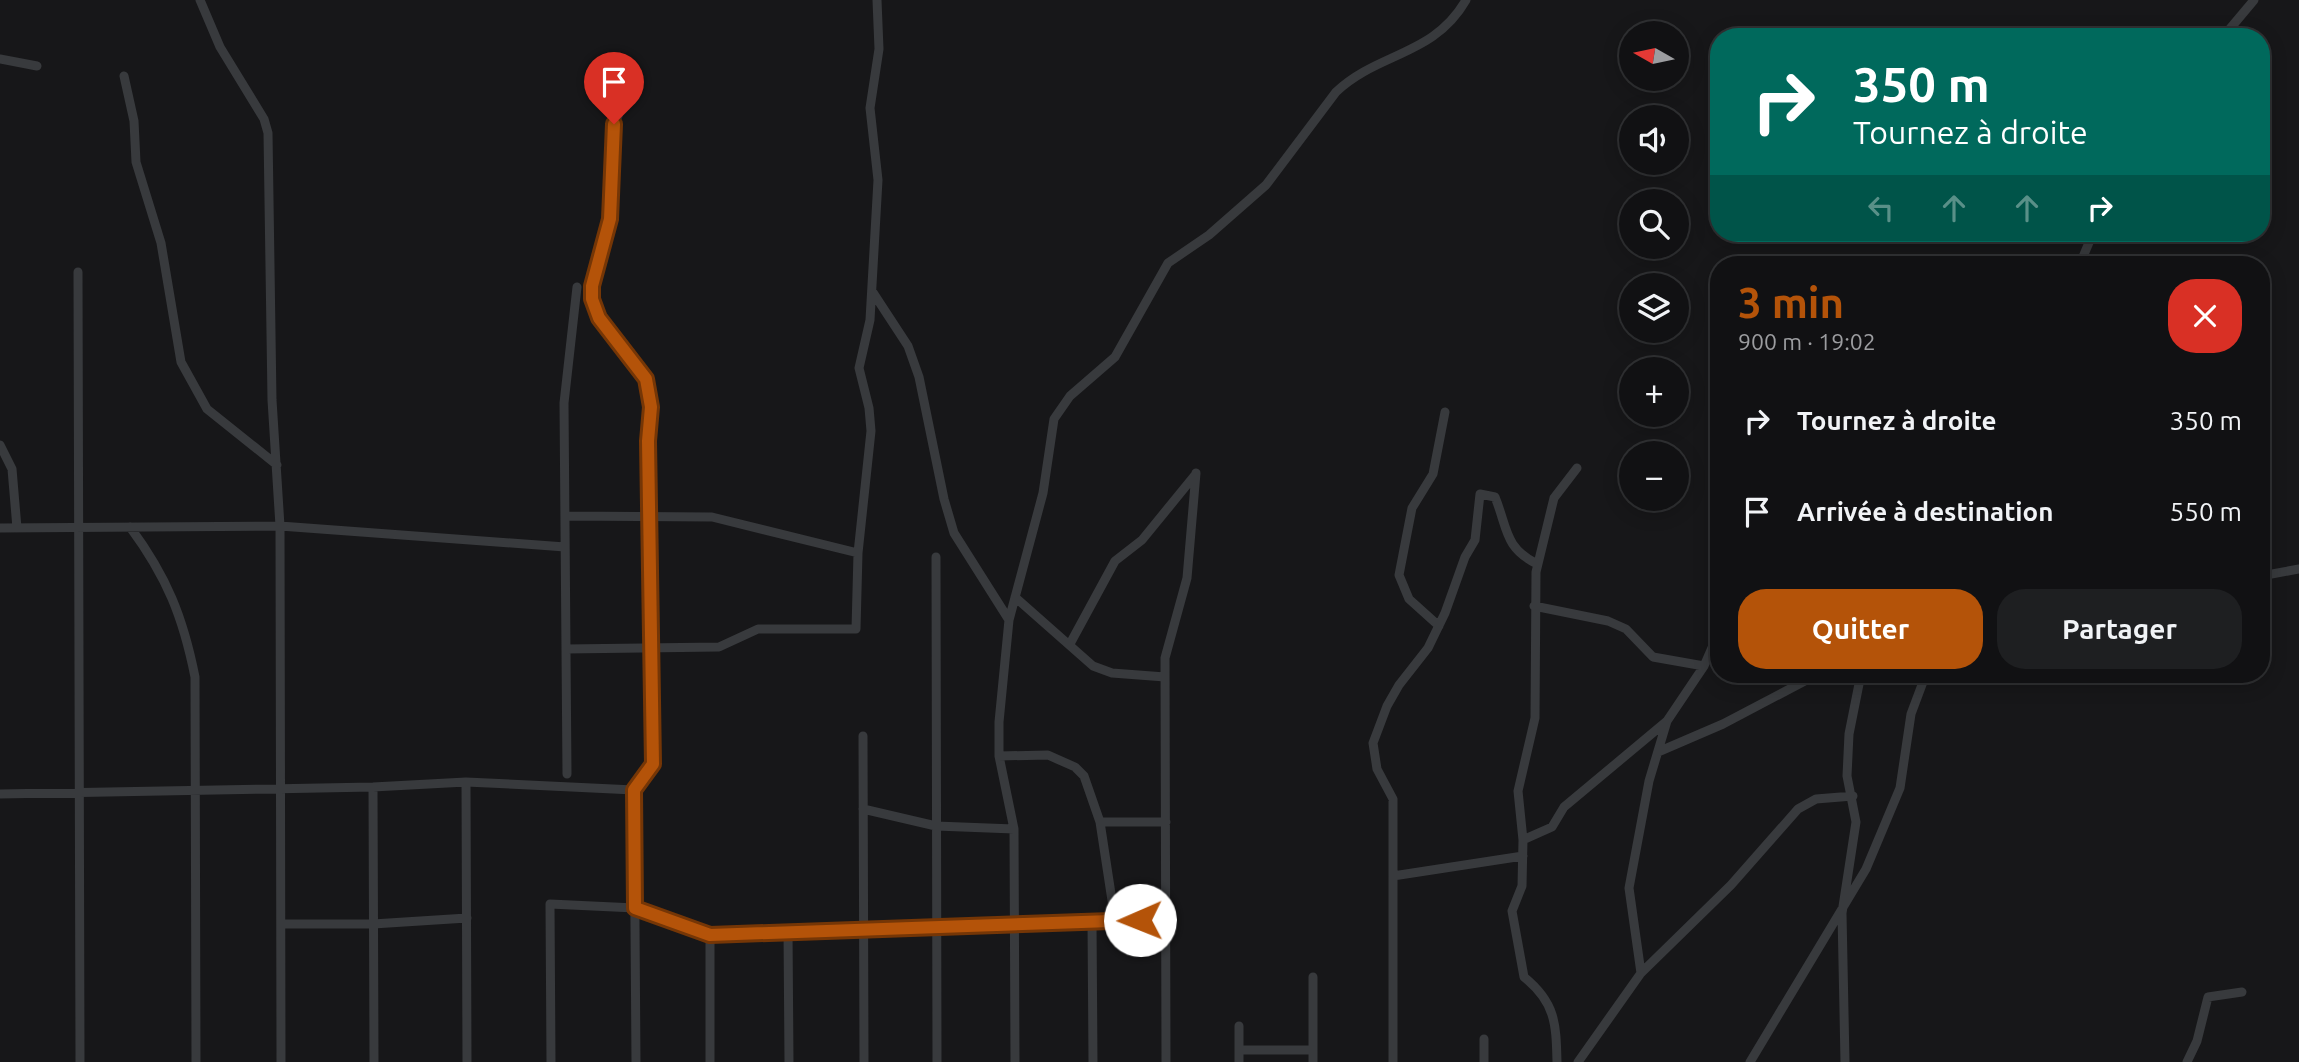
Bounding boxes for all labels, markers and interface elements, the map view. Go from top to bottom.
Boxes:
north arrow [1619,21,1689,91]
map controls [1619,21,1689,511]
pin [584,52,644,124]
icon: right [1738,56,1829,147]
text: 350 m [1853,56,1990,111]
icon: arrive [595,63,633,101]
button: sound [1619,105,1689,175]
text: Tournez à droite [1853,114,2088,150]
button: search [1619,189,1689,259]
icon: left [1862,189,1900,227]
icon: ahead [1935,189,1973,227]
icon: ahead [2008,189,2046,227]
icon: right [2081,189,2119,227]
button: layers [1619,273,1689,343]
text: 3 min [1738,279,1844,326]
button: close [2168,279,2242,353]
text: 900 m · 19:02 [1738,329,1876,354]
button: + [1619,357,1689,427]
icon: right [1738,402,1776,440]
text: Tournez à droite [1797,406,1996,435]
text: 350 m [2170,406,2242,435]
button: − [1619,441,1689,511]
icon: arrive [1738,493,1776,531]
text: Arrivée à destination [1797,497,2053,526]
text: 550 m [2170,497,2242,526]
button: Quitter [1738,589,1983,669]
button: Partager [1997,589,2242,669]
position arrow [1103,883,1177,957]

